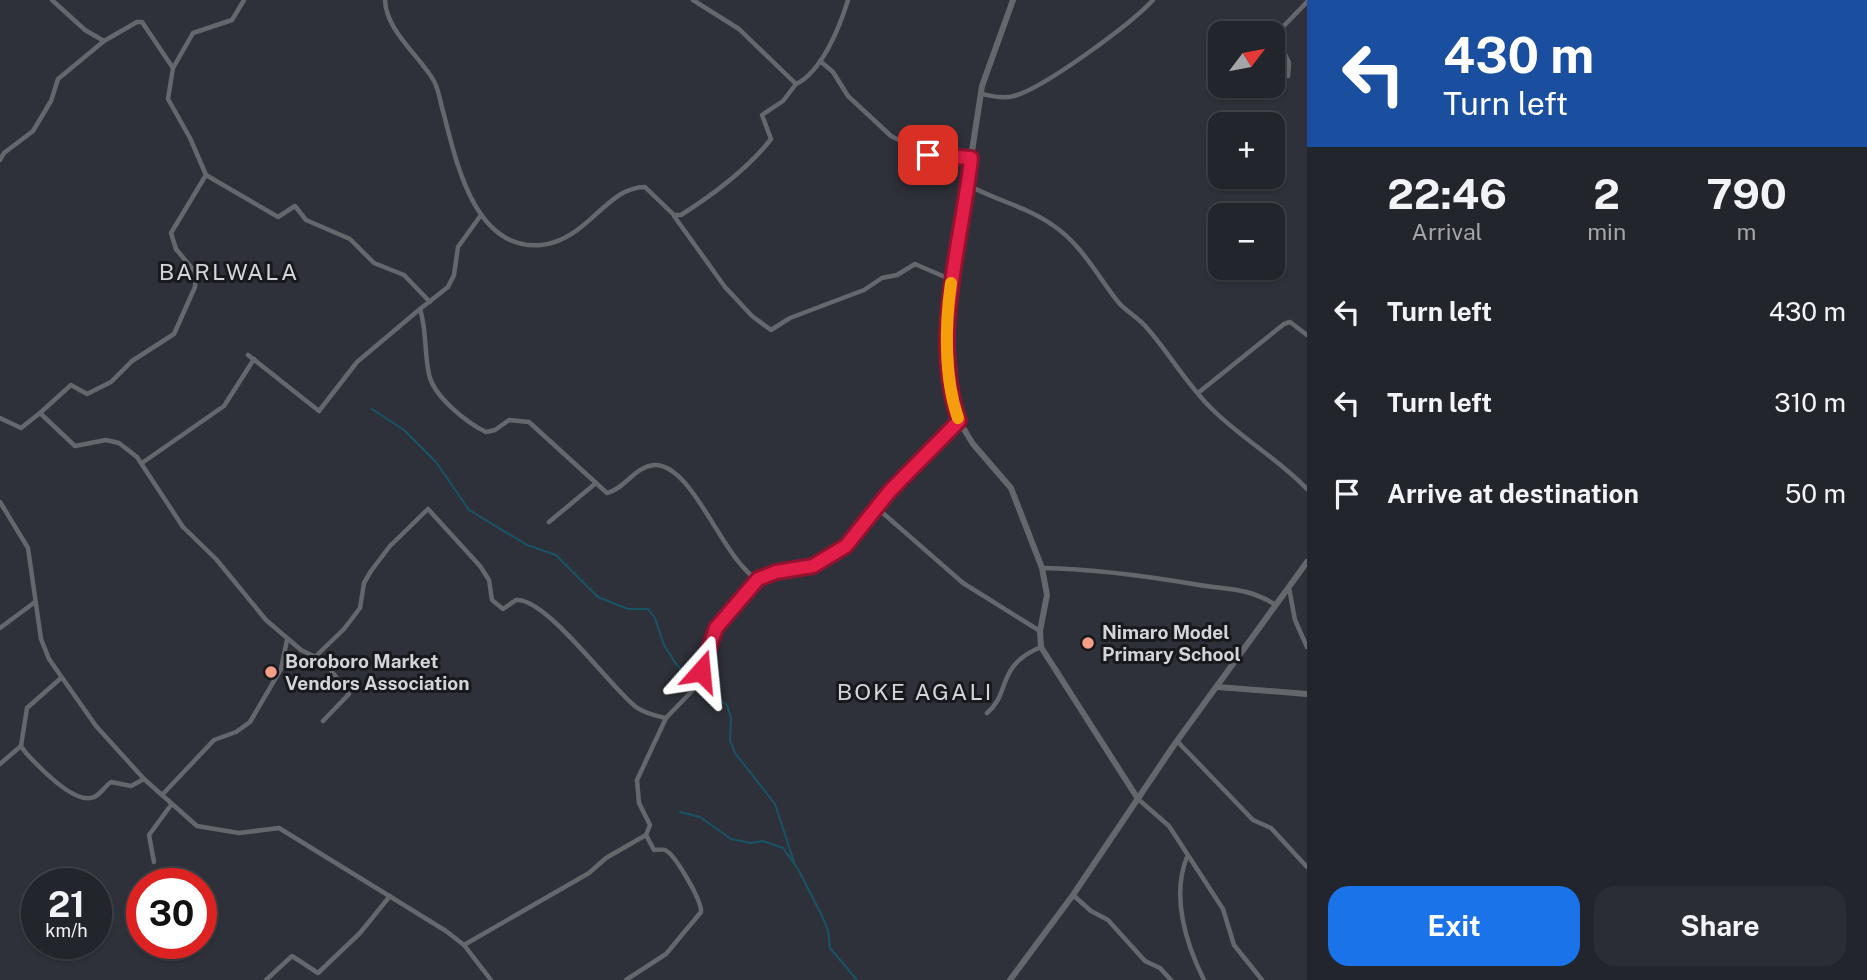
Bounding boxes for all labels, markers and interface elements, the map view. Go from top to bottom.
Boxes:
north arrow [1208,21,1284,98]
map controls [1208,21,1285,280]
text: 430 m [1443,26,1594,84]
icon: left [1328,28,1419,119]
text: Turn left [1443,85,1568,122]
button: + [1208,112,1285,189]
pin [898,125,958,185]
icon: arrive [909,136,947,174]
text: 22:46 [1387,169,1507,218]
text: 2 [1593,169,1620,218]
text: 790 [1706,169,1787,218]
button: − [1208,203,1285,280]
text: Arrival [1412,218,1483,245]
text: min [1587,218,1626,245]
text: m [1737,218,1757,245]
district label: BARLWALA [159,258,299,285]
icon: left [1328,293,1366,331]
text: Turn left [1387,296,1492,327]
text: 430 m [1769,296,1846,327]
icon: left [1328,384,1366,422]
text: Turn left [1387,387,1492,418]
text: 310 m [1774,387,1846,418]
icon: arrive [1328,475,1366,513]
text: Arrive at destination [1387,478,1639,509]
text: 50 m [1785,478,1846,509]
place label: Nimaro Model Primary School [1102,621,1241,665]
position arrow [664,634,738,708]
marker: Nimaro Model Primary School [1080,635,1096,651]
place label: Boroboro Market Vendors Association [285,650,469,694]
marker: Boroboro Market Vendors Association [263,664,279,680]
district label: BOKE AGALI [837,678,993,705]
speed limit sign: 30 [126,868,217,959]
text: 21 [48,884,85,925]
button: Exit [1328,886,1580,966]
button: Share [1594,886,1846,966]
text: km/h [45,920,88,941]

